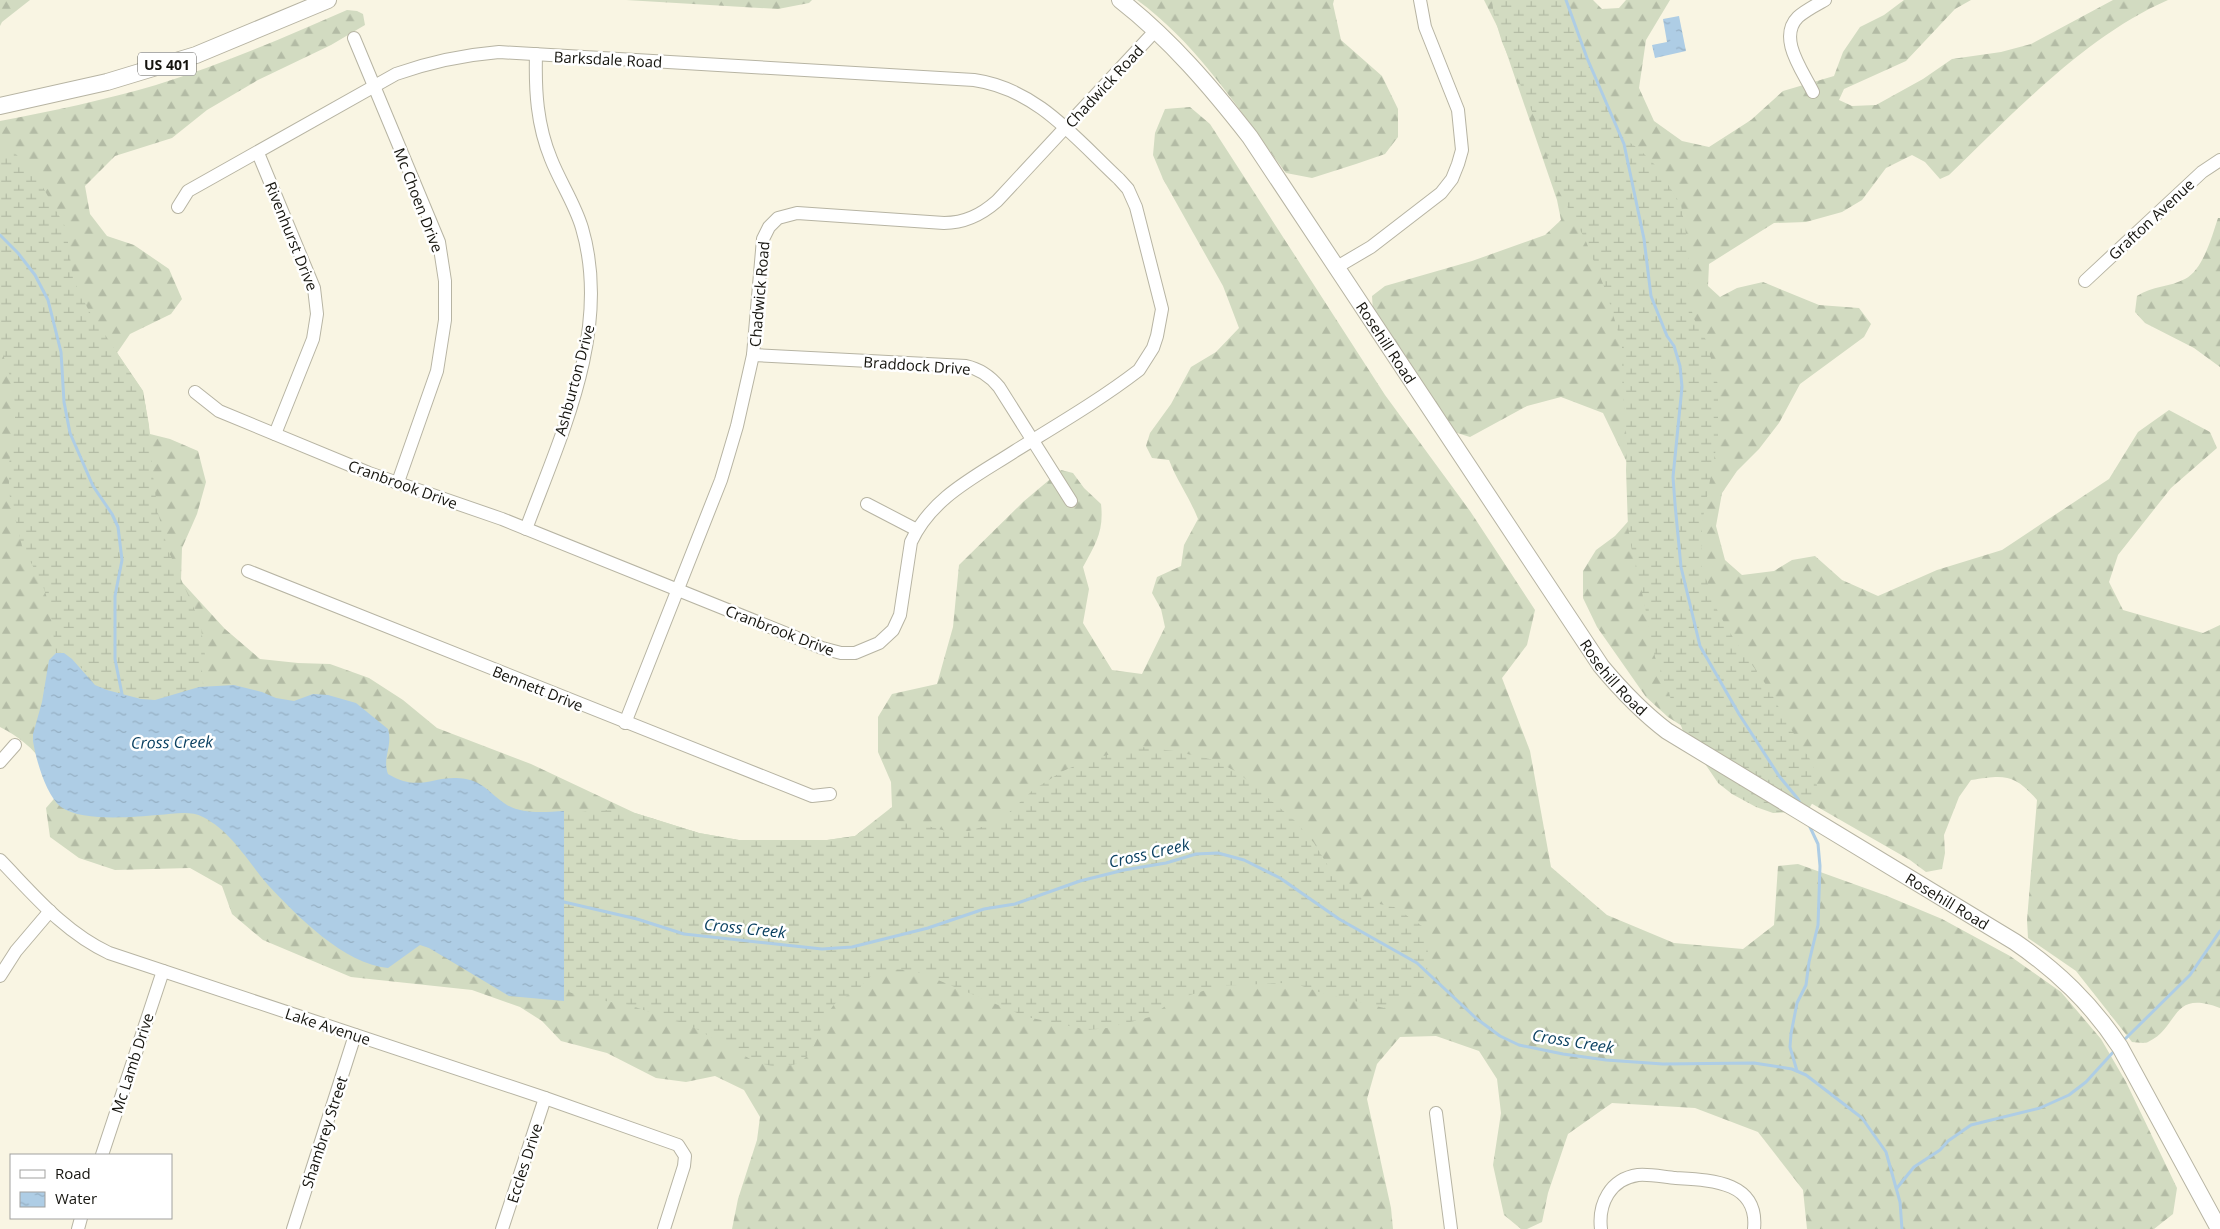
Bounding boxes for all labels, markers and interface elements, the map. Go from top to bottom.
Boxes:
street label: Chadwick Road [1060,40,1148,132]
street label: Barksdale Road [553,46,663,72]
road number: US 401 [138,52,196,76]
street label: Mc Choen Drive [390,145,448,255]
street label: Grafton Avenue [2104,174,2198,264]
street label: Rivenhurst Drive [261,179,323,293]
street label: Chadwick Road [744,240,774,348]
street label: Rosehill Road [1352,298,1421,387]
street label: Ashburton Drive [550,322,598,438]
street label: Braddock Drive [863,351,971,379]
street label: Cranbrook Drive [346,455,460,513]
street label: Cranbrook Drive [723,600,837,660]
street label: Rosehill Road [1576,635,1652,720]
street label: Bennett Drive [490,661,586,715]
water label: Cross Creek [131,730,214,754]
water label: Cross Creek [1106,833,1193,873]
street label: Rosehill Road [1902,868,1993,934]
water label: Cross Creek [703,913,788,943]
street label: Lake Avenue [283,1003,373,1049]
street label: Mc Lamb Drive [106,1010,158,1116]
water label: Cross Creek [1531,1024,1616,1058]
street label: Shambrey Street [296,1073,352,1191]
street label: Eccles Drive [502,1121,546,1205]
legend [10,1154,172,1219]
text: Road [55,1163,91,1183]
text: Water [55,1188,97,1208]

